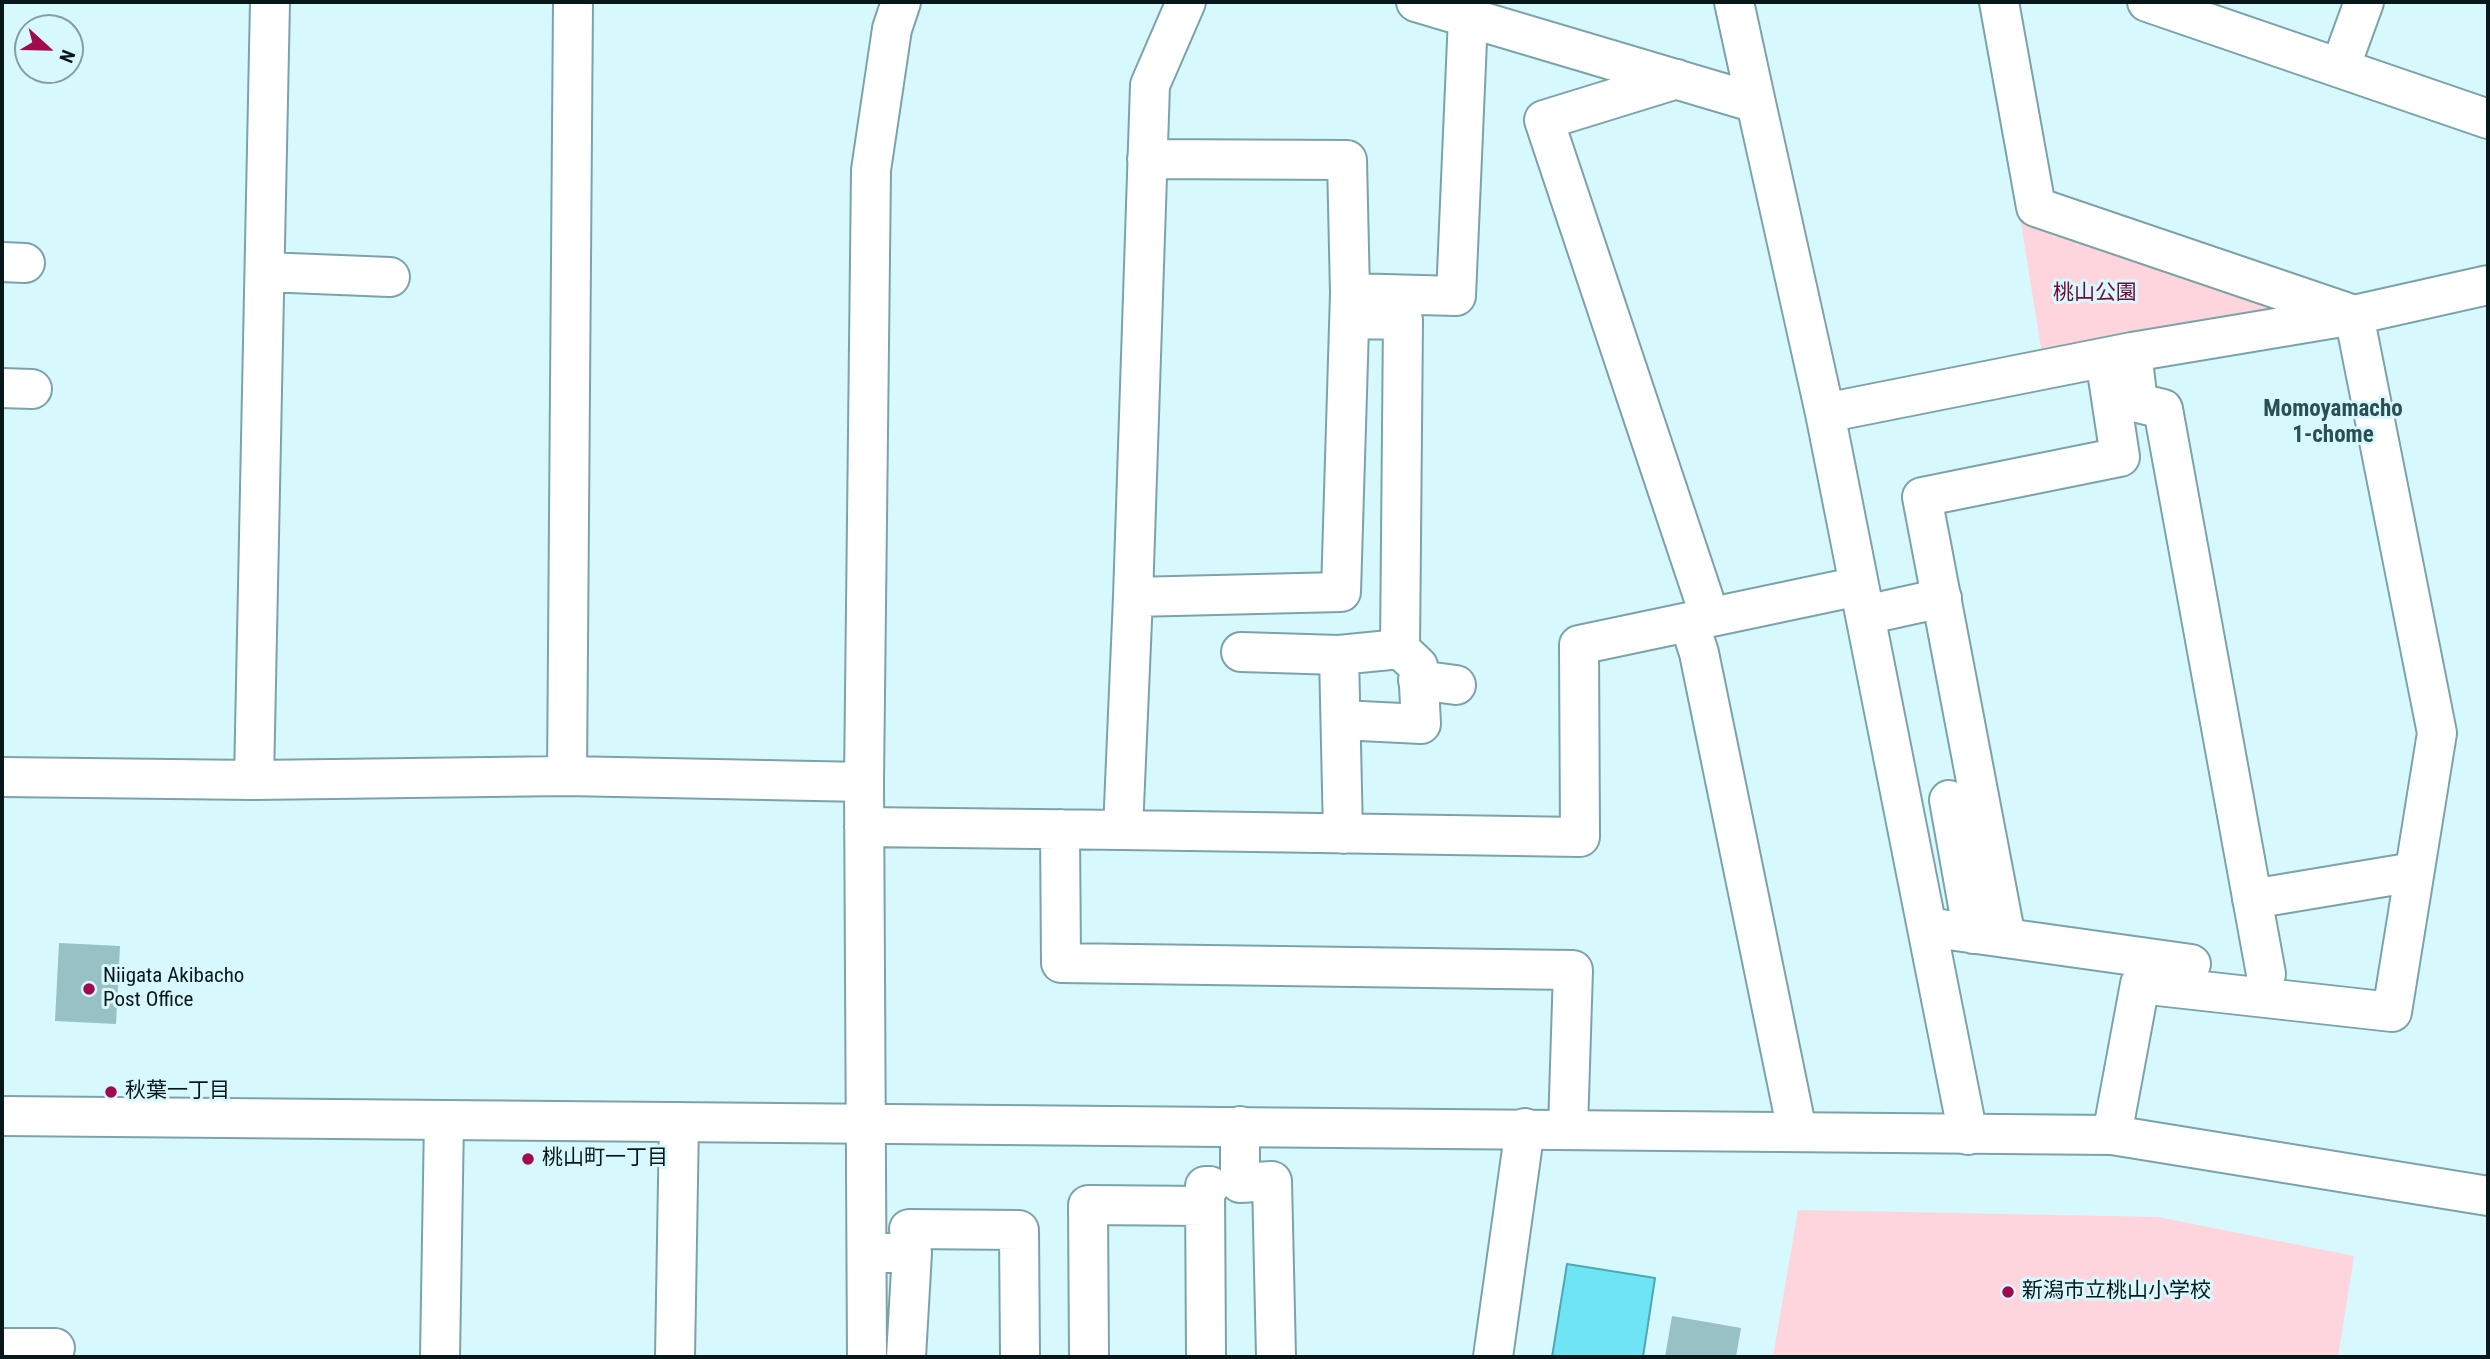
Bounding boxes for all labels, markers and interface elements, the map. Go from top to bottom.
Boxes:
north arrow [14,14,84,84]
text: N [54,47,80,66]
park label: 桃山公園 [2053,281,2137,307]
district label: Momoyamacho 1-chome [2263,396,2403,450]
place label: Niigata Akibacho Post Office [103,964,244,1014]
marker: Niigata Akibacho Post Office [81,981,97,997]
place label: 秋葉一丁目 [125,1079,230,1105]
marker: 秋葉一丁目 [103,1084,119,1100]
place label: 桃山町一丁目 [542,1146,668,1172]
marker: 桃山町一丁目 [520,1151,536,1167]
place label: 新潟市立桃山小学校 [2022,1279,2211,1305]
marker: 新潟市立桃山小学校 [2000,1284,2016,1300]

